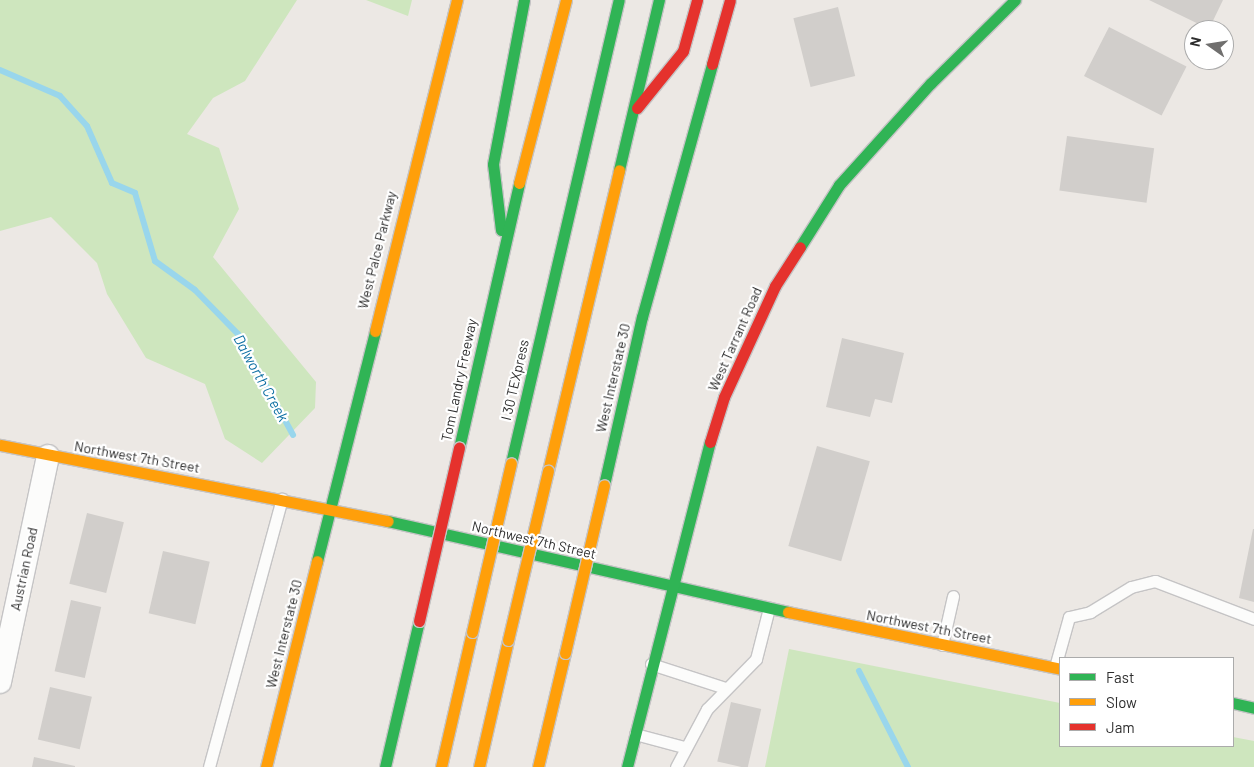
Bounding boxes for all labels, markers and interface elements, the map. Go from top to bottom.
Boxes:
north arrow [1184,20,1234,70]
text: N [1186,35,1204,48]
street label: West Palce Parkway [354,189,400,311]
street label: West Tarrant Road [705,284,765,394]
street label: Tom Landry Freeway [438,317,480,443]
street label: West Interstate 30 [592,322,634,434]
water label: Dalworth Creek [230,331,292,425]
street label: I 30 TEXpress [498,338,532,422]
street label: Northwest 7th Street [73,438,201,476]
street label: Northwest 7th Street [470,518,598,562]
street label: Austrian Road [7,526,41,612]
street label: West Interstate 30 [262,578,306,690]
street label: Northwest 7th Street [865,607,993,647]
legend [1059,657,1234,747]
text: Fast [1106,668,1134,686]
text: Slow [1106,693,1137,711]
text: Jam [1106,718,1135,736]

